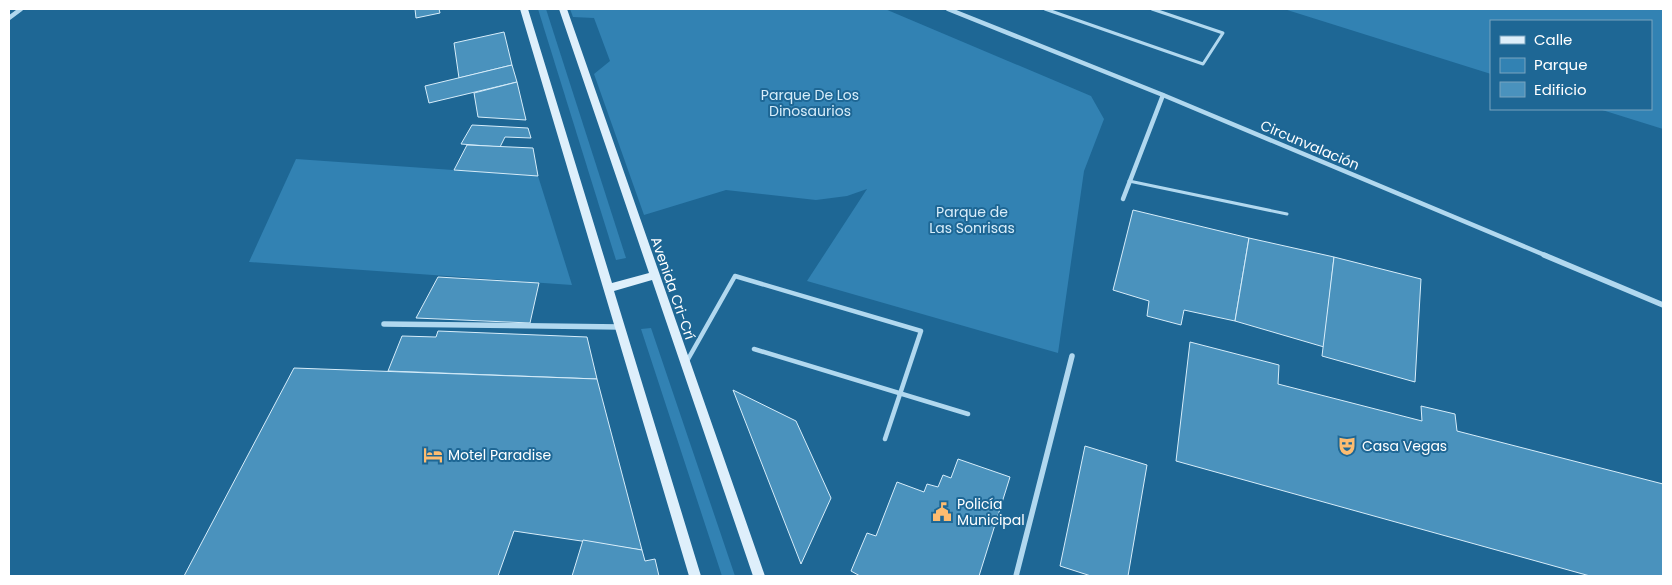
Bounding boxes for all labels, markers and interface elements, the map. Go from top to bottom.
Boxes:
legend [1490,20,1652,110]
text: Calle [1534,29,1572,50]
text: Parque [1534,54,1587,75]
text: Edificio [1534,79,1587,100]
park label: Parque De Los Dinosaurios [761,85,859,121]
street label: Circunvalación [1257,115,1363,175]
park label: Parque de Las Sonrisas [929,202,1015,238]
street label: Avenida Cri-Crí [646,234,700,343]
theatre icon: Casa Vegas [1336,435,1358,457]
place label: Casa Vegas [1362,436,1447,456]
hotel icon: Motel Paradise [422,444,444,466]
place label: Motel Paradise [448,445,551,465]
place label: Policía Municipal [957,494,1025,530]
public building icon: Policía Municipal [931,501,953,523]

